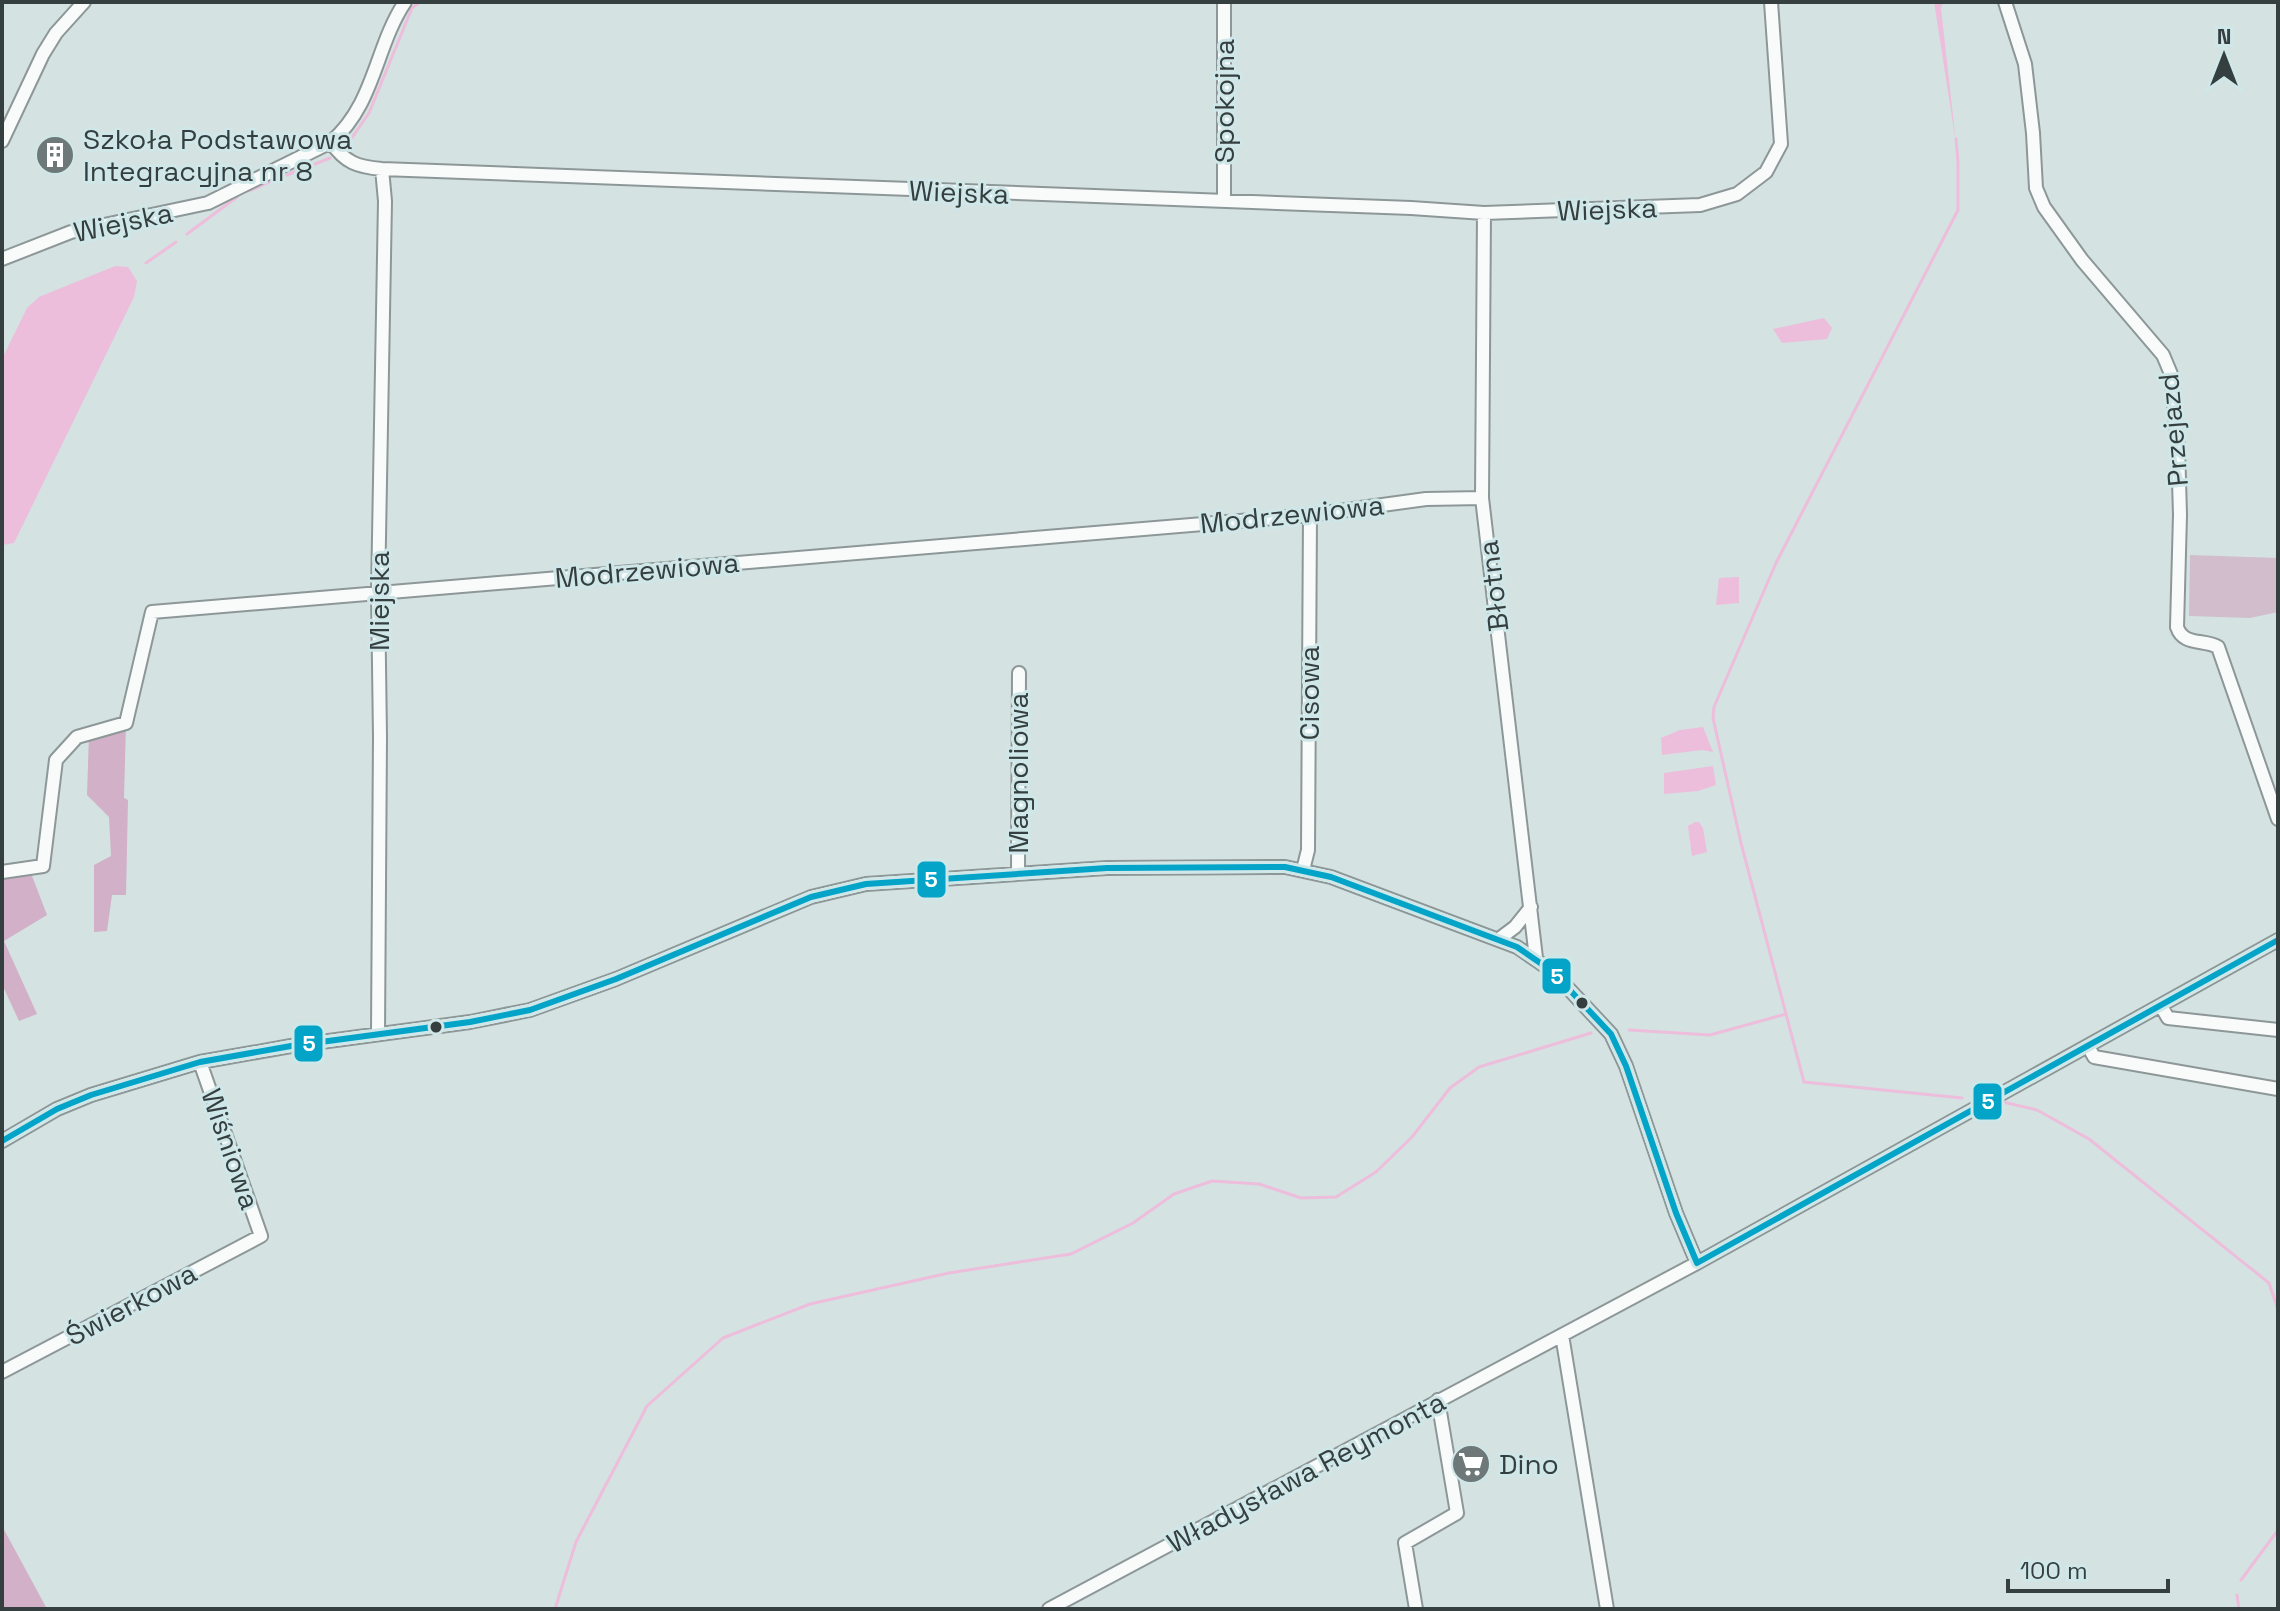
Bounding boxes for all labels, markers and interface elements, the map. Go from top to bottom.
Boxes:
north arrow [2184,16,2264,96]
text: N [2217,22,2231,50]
street label: Spokojna [1206,39,1242,163]
place label: Szkoła Podstawowa Integracyjna nr 8 [83,121,352,189]
building icon: Szkoła Podstawowa Integracyjna nr 8 [34,134,76,176]
street label: Wiejska [908,172,1010,212]
street label: Wiejska [1556,189,1658,229]
street label: Wiejska [70,194,176,250]
street label: Przejazd [2150,372,2196,488]
street label: Modrzewiowa [1198,486,1386,542]
street label: Błotna [1470,538,1516,634]
street label: Modrzewiowa [553,544,741,596]
street label: Miejska [361,551,397,651]
street label: Cisowa [1291,646,1327,740]
street label: Magnoliowa [1000,692,1036,854]
line badge: 5 [916,860,947,899]
text: 5 [924,865,938,893]
line badge: 5 [1541,957,1572,995]
text: 5 [1550,962,1564,990]
unlabelled marker [1574,995,1590,1011]
unlabelled marker [428,1019,444,1035]
line badge: 5 [293,1024,324,1063]
text: 5 [302,1029,316,1057]
line badge: 5 [1972,1082,2003,1121]
street label: Wiśniowa [194,1084,268,1214]
text: 5 [1981,1087,1995,1115]
street label: Świerkowa [59,1254,203,1354]
street label: Władysława Reymonta [1161,1383,1451,1561]
supermarket icon: Dino [1450,1443,1492,1485]
place label: Dino [1499,1446,1559,1482]
scale bar [2008,1543,2168,1593]
text: 100 m [2020,1555,2088,1586]

